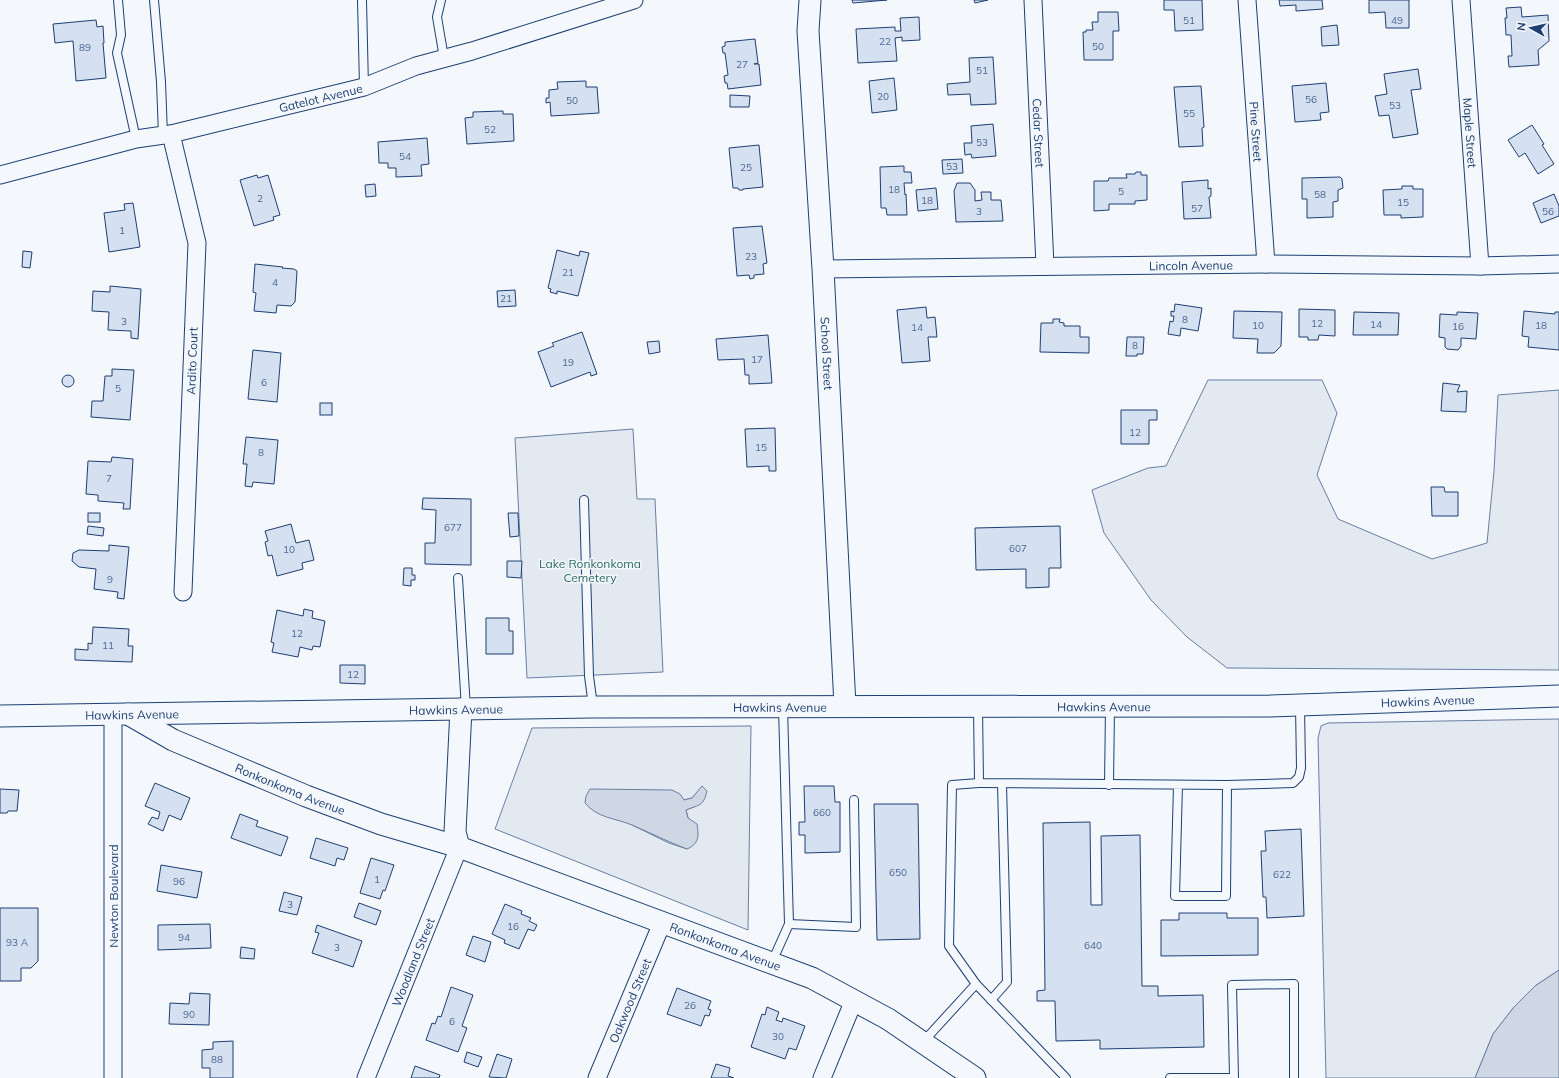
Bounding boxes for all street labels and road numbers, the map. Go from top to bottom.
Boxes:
street label: Gatelot Avenue [277,80,364,115]
street label: Maple Street [1460,97,1480,168]
street label: Cedar Street [1030,98,1048,168]
street label: Pine Street [1247,101,1266,162]
street label: Lincoln Avenue [1149,257,1233,273]
street label: School Street [818,316,837,390]
street label: Ardito Court [183,327,201,395]
street label: Hawkins Avenue [1381,691,1475,710]
street label: Hawkins Avenue [733,699,827,714]
street label: Hawkins Avenue [1057,699,1151,714]
street label: Hawkins Avenue [409,701,503,717]
street label: Hawkins Avenue [85,706,179,722]
street label: Ronkonkoma Avenue [233,760,348,818]
street label: Newton Boulevard [106,844,121,948]
street label: Woodland Street [388,916,437,1009]
street label: Ronkonkoma Avenue [668,918,783,973]
street label: Oakwood Street [605,956,654,1045]

